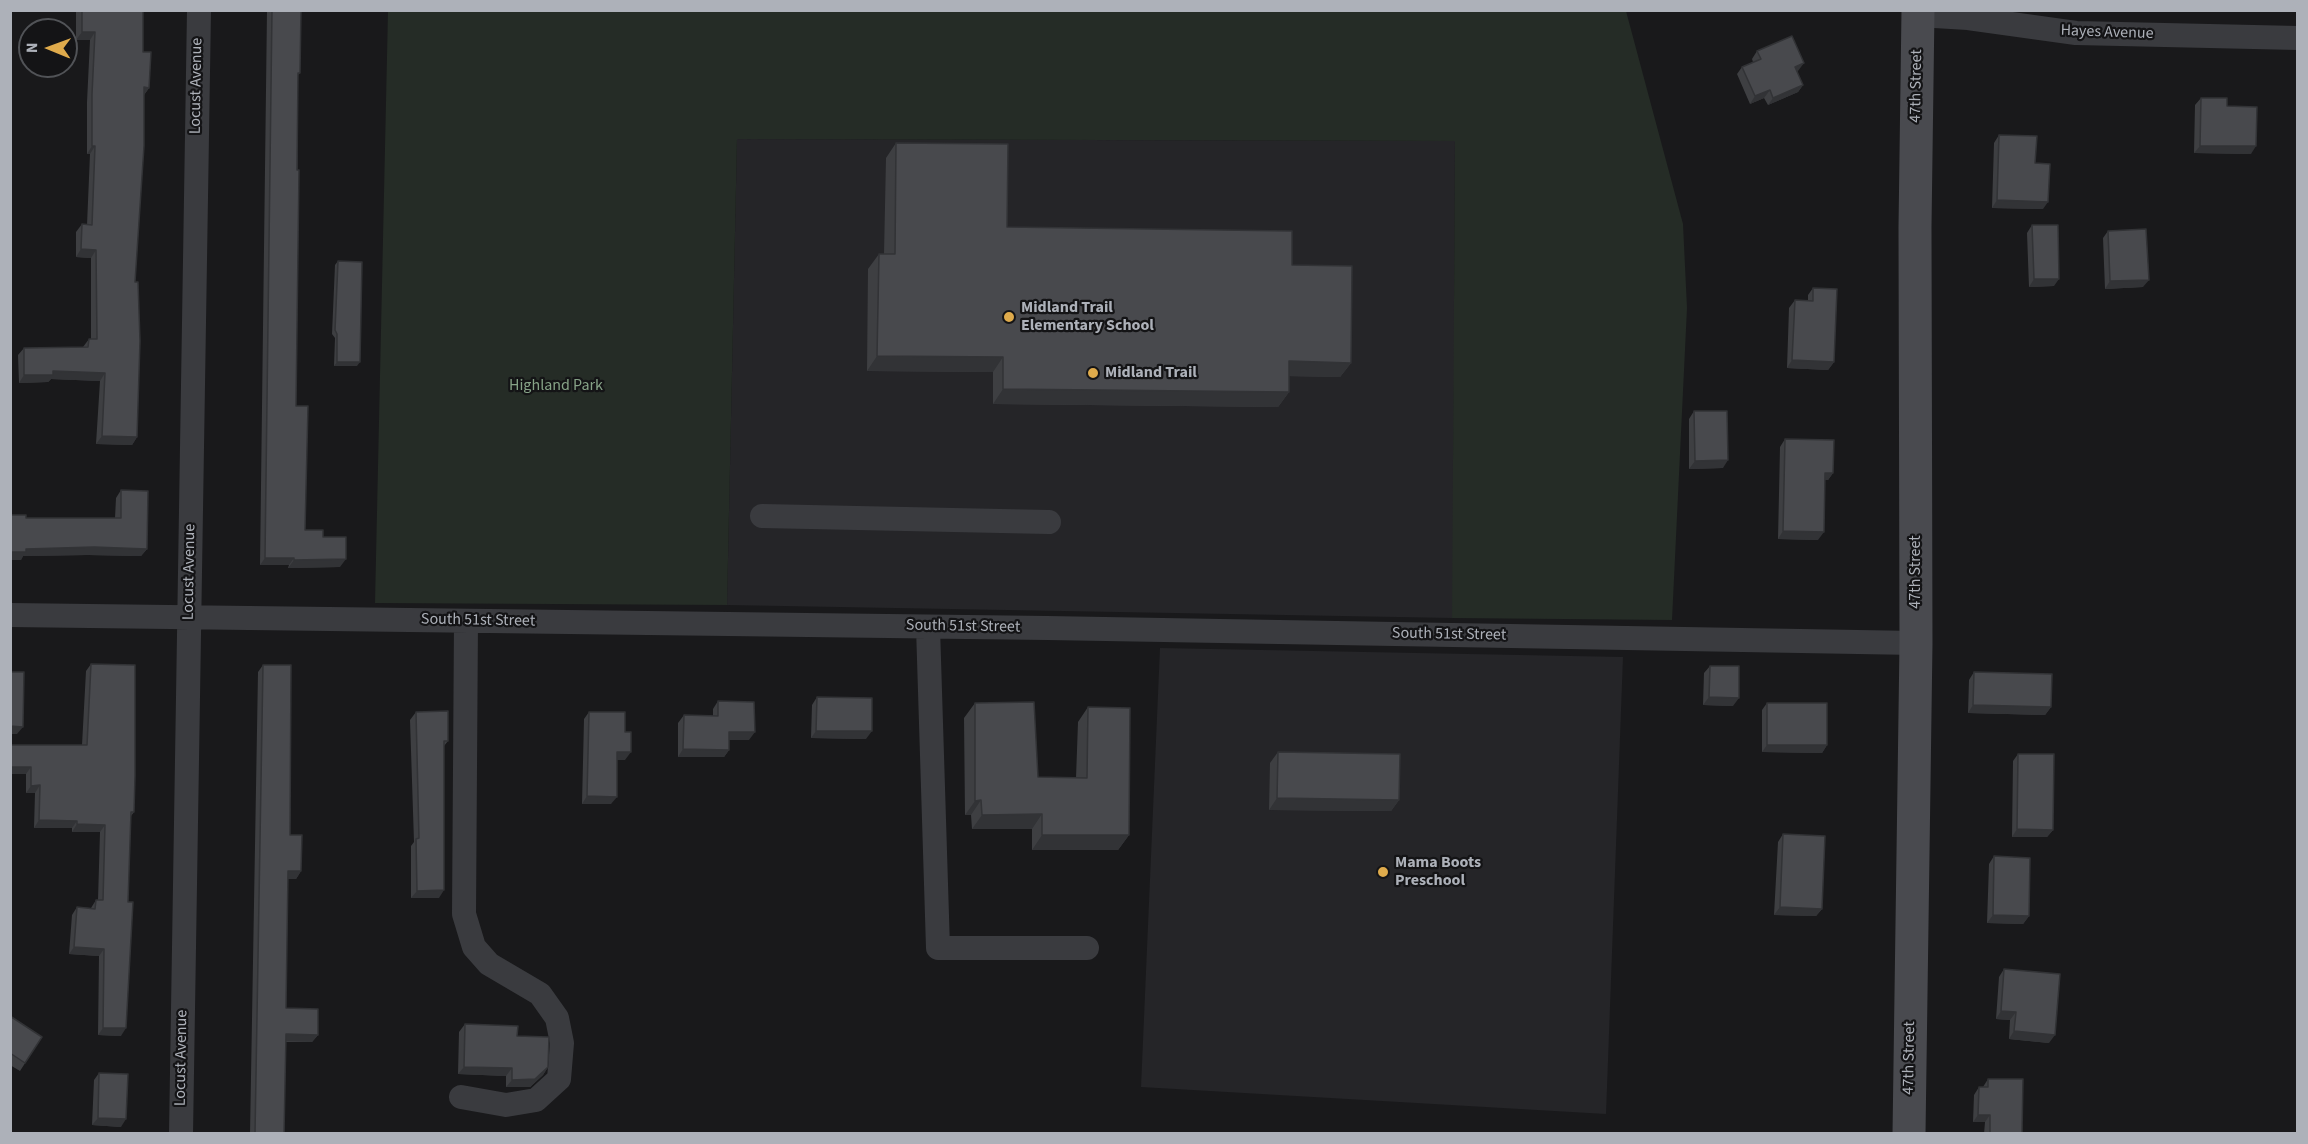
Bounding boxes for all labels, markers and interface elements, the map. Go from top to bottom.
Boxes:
north arrow [18,18,78,78]
street label: Hayes Avenue [2060,22,2154,44]
street label: Locust Avenue [187,38,207,134]
text: N [21,42,43,53]
street label: 47th Street [1907,49,1927,123]
place label: Midland Trail Elementary School [1021,298,1154,336]
marker: Midland Trail Elementary School [1002,310,1016,324]
place label: Midland Trail [1105,363,1197,383]
marker: Midland Trail [1086,366,1100,380]
park label: Highland Park [509,376,603,396]
street label: Locust Avenue [180,524,200,620]
street label: 47th Street [1906,535,1926,609]
street label: South 51st Street [421,610,535,632]
street label: South 51st Street [906,616,1020,638]
street label: South 51st Street [1392,624,1506,646]
place label: Mama Boots Preschool [1395,853,1481,891]
marker: Mama Boots Preschool [1376,865,1390,879]
street label: Locust Avenue [172,1010,192,1106]
street label: 47th Street [1900,1021,1920,1095]

